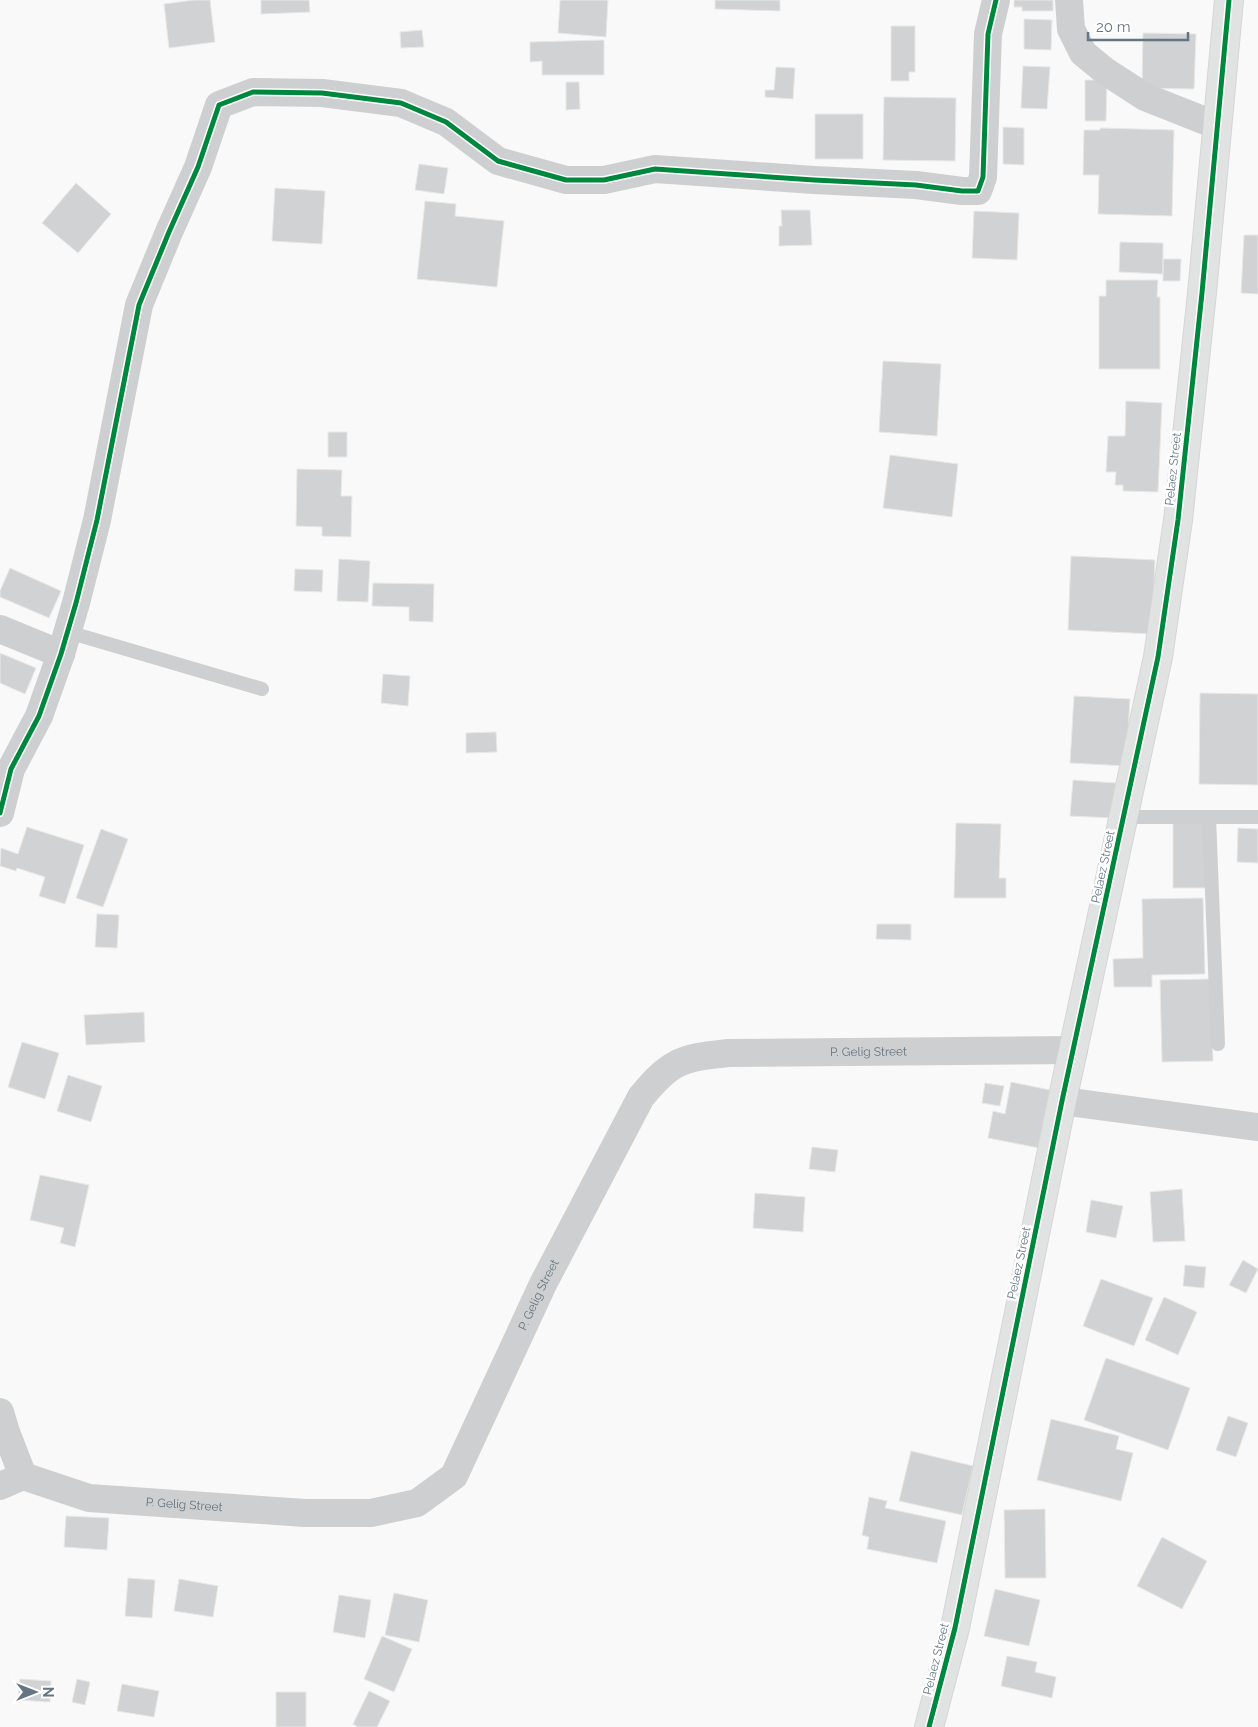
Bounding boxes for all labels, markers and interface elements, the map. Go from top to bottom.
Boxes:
scale bar [1088,10,1188,42]
text: 20 m [1096,18,1131,36]
street label: Pelaez Street [1162,432,1184,506]
street label: Pelaez Street [1089,830,1117,904]
street label: P. Gelig Street [830,1044,907,1059]
street label: Pelaez Street [1005,1226,1033,1300]
street label: P. Gelig Street [516,1257,562,1332]
street label: P. Gelig Street [145,1495,223,1514]
street label: Pelaez Street [920,1622,952,1696]
north arrow [10,1667,60,1717]
text: N [40,1687,56,1697]

